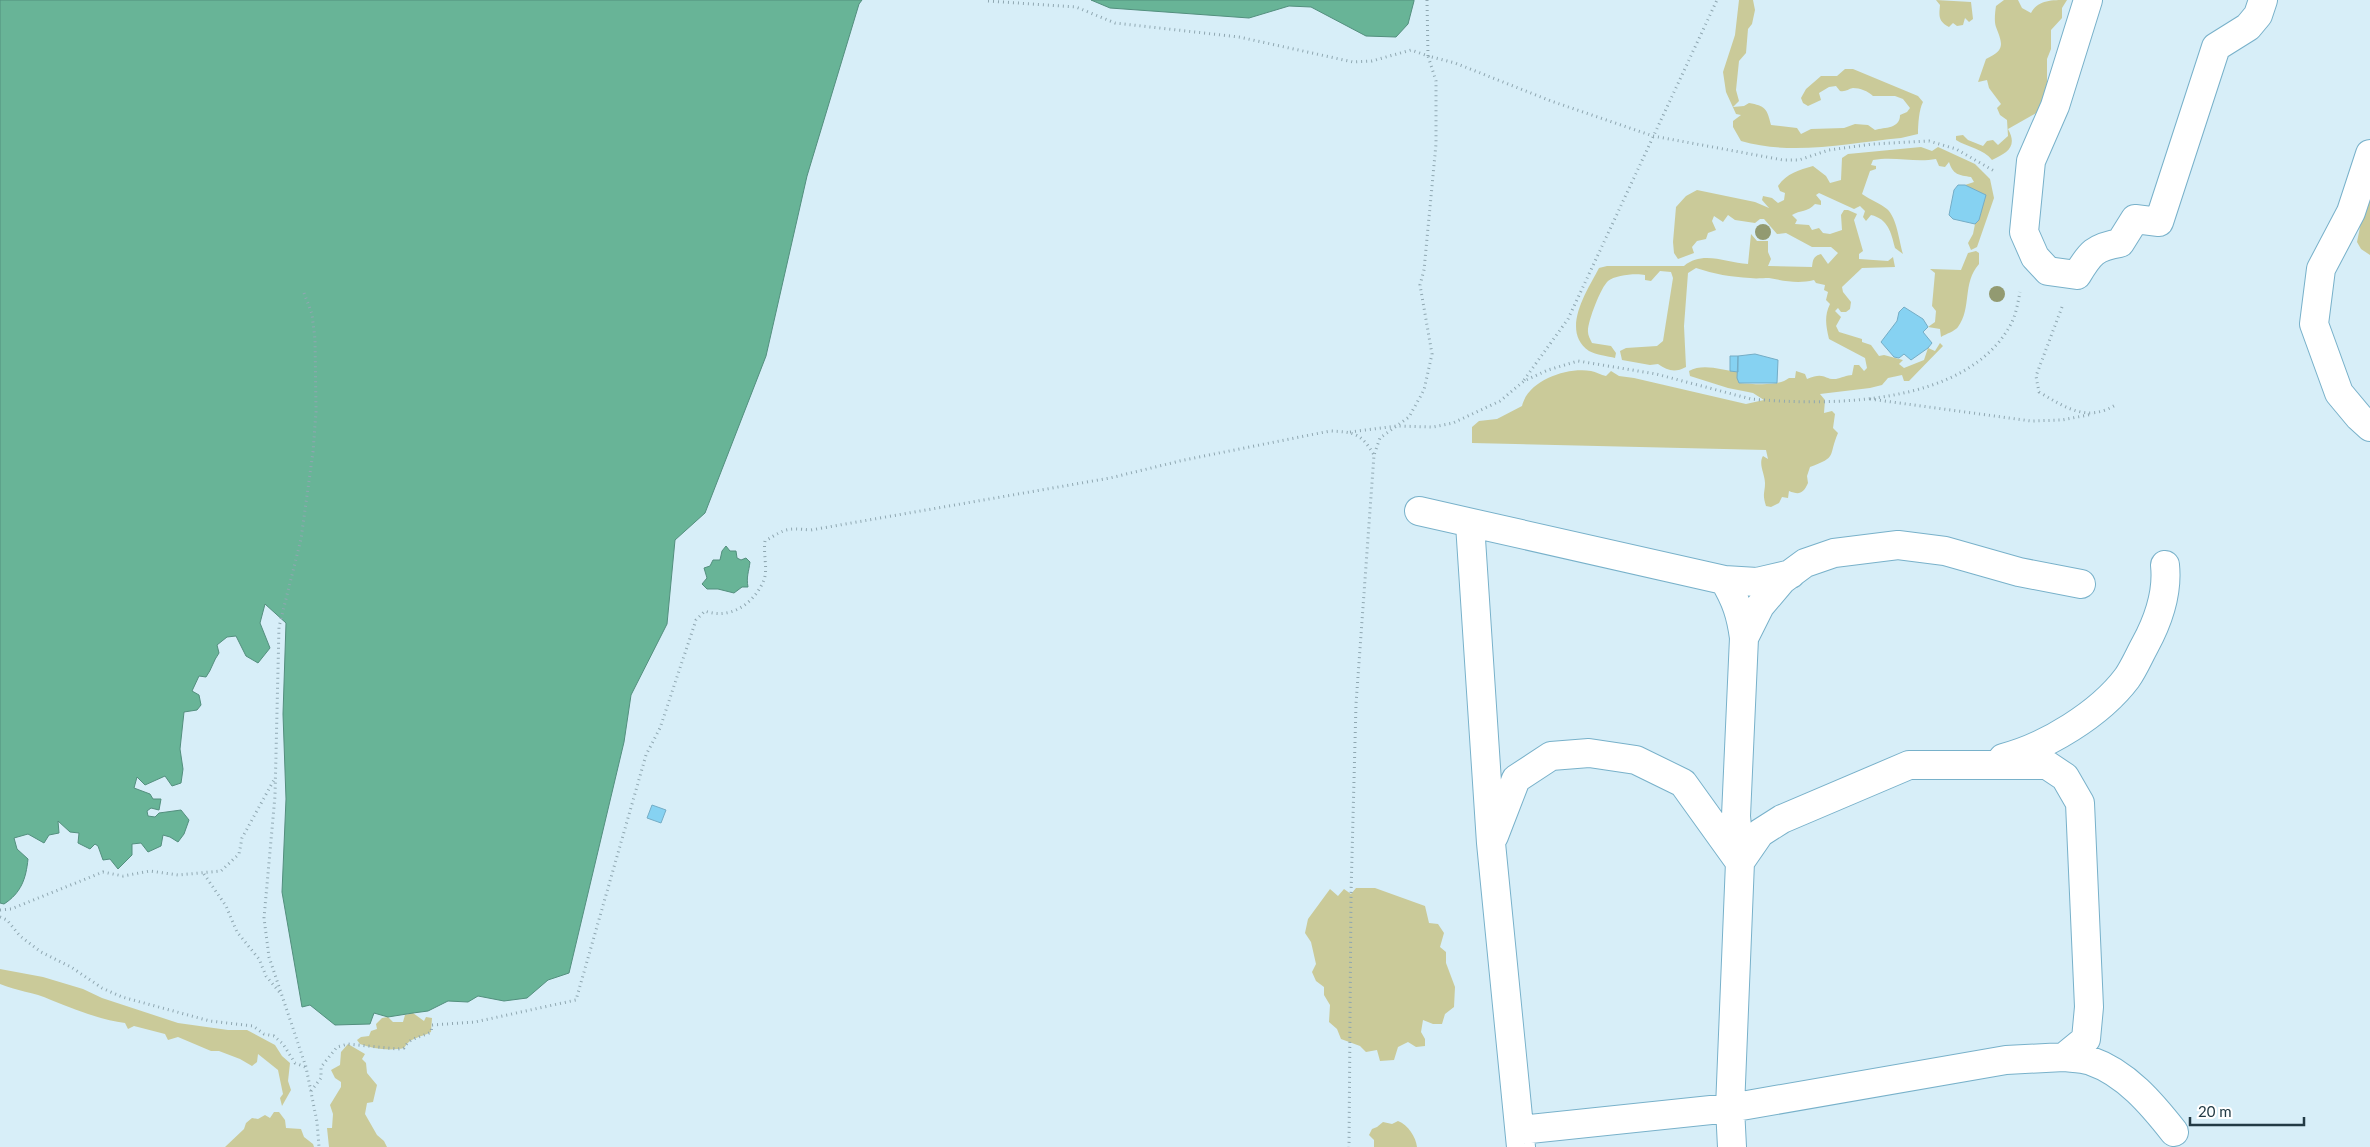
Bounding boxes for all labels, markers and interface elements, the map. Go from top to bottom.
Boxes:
scale bar [2190,1094,2304,1126]
text: 20 m [2198,1102,2232,1120]

